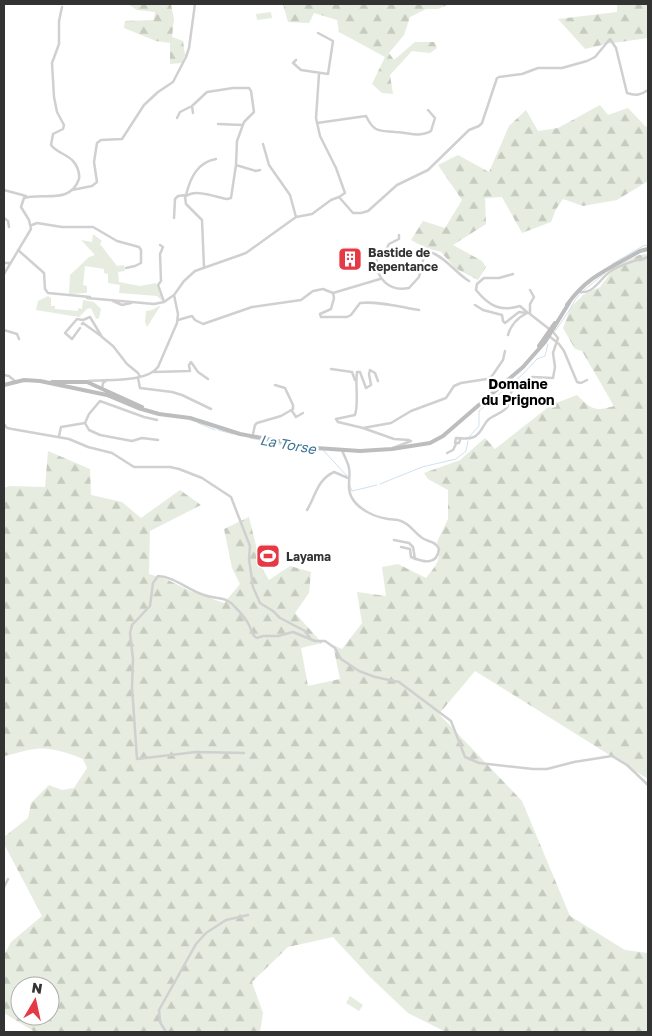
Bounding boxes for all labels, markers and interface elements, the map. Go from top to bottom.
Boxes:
place label: Bastide de Repentance [368,245,438,274]
building icon: Bastide de Repentance [337,246,363,272]
district label: Domaine du Prignon [481,375,555,408]
water label: La Torse [259,431,318,457]
sports icon: Layama [255,543,281,569]
place label: Layama [286,549,331,564]
north arrow [10,976,60,1026]
text: N [31,978,44,997]

